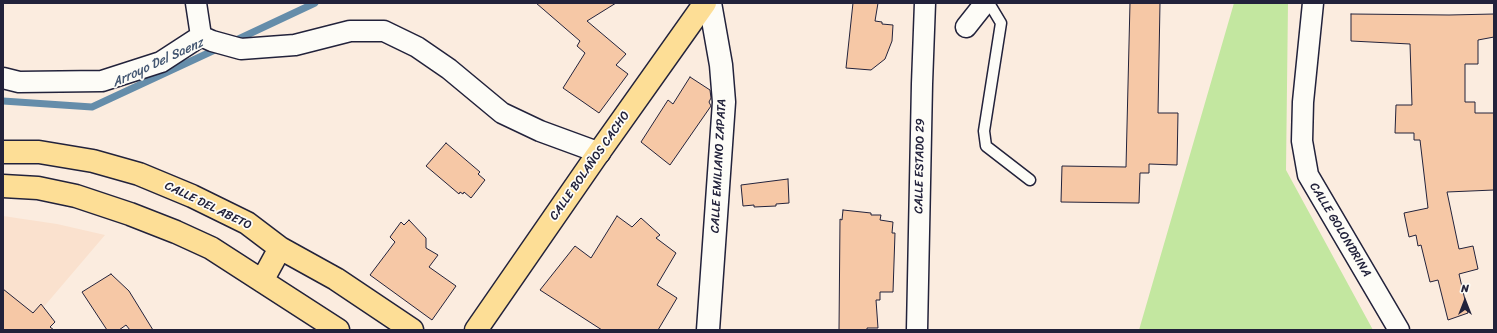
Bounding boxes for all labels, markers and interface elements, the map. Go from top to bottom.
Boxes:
water label: Arroyo Del Saenz [110,35,206,91]
street label: CALLE EMILIANO ZAPATA [708,99,730,233]
street label: CALLE BOLAÑOS CACHO [547,109,633,223]
street label: CALLE ESTADO 29 [912,118,928,214]
street label: CALLE DEL ABETO [162,179,254,233]
street label: CALLE GOLONDRINA [1306,180,1374,280]
text: N [1461,279,1469,298]
north arrow [1445,281,1485,321]

